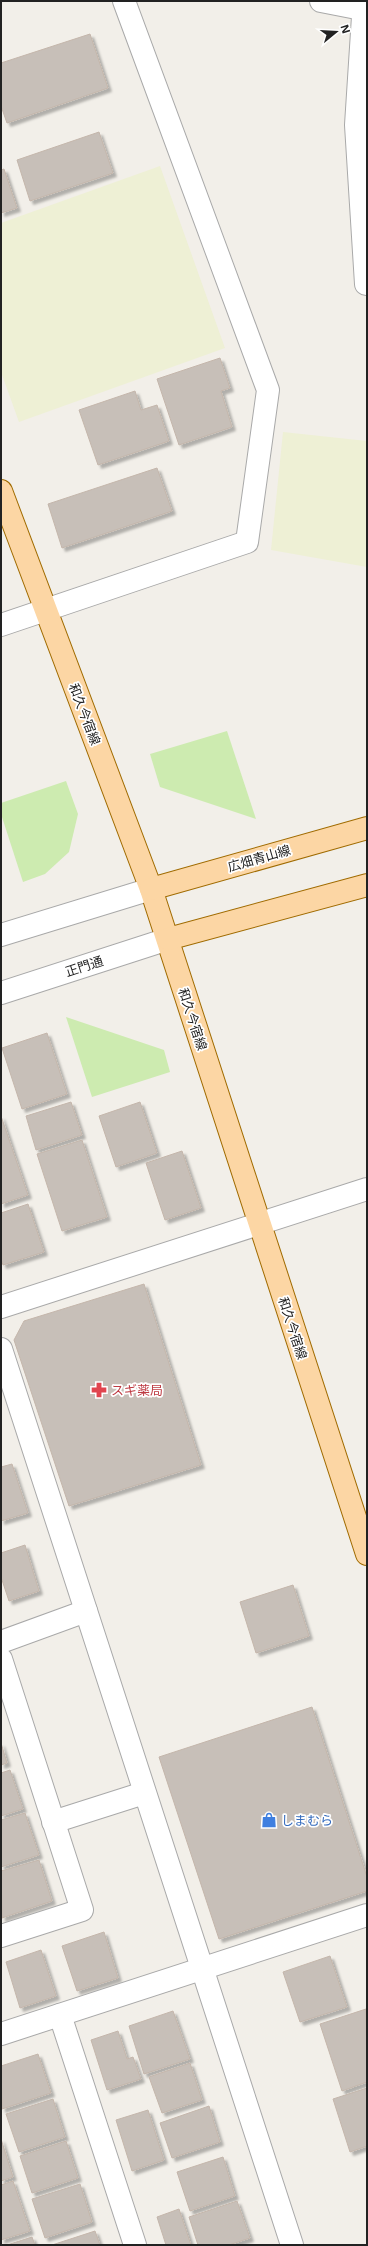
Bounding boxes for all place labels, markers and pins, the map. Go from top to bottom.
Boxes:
pharmacy icon: スギ薬局 [90,1381,108,1399]
place label: スギ薬局 [111,1381,163,1399]
shop icon: しまむら [260,1811,278,1829]
place label: しまむら [281,1811,333,1829]

